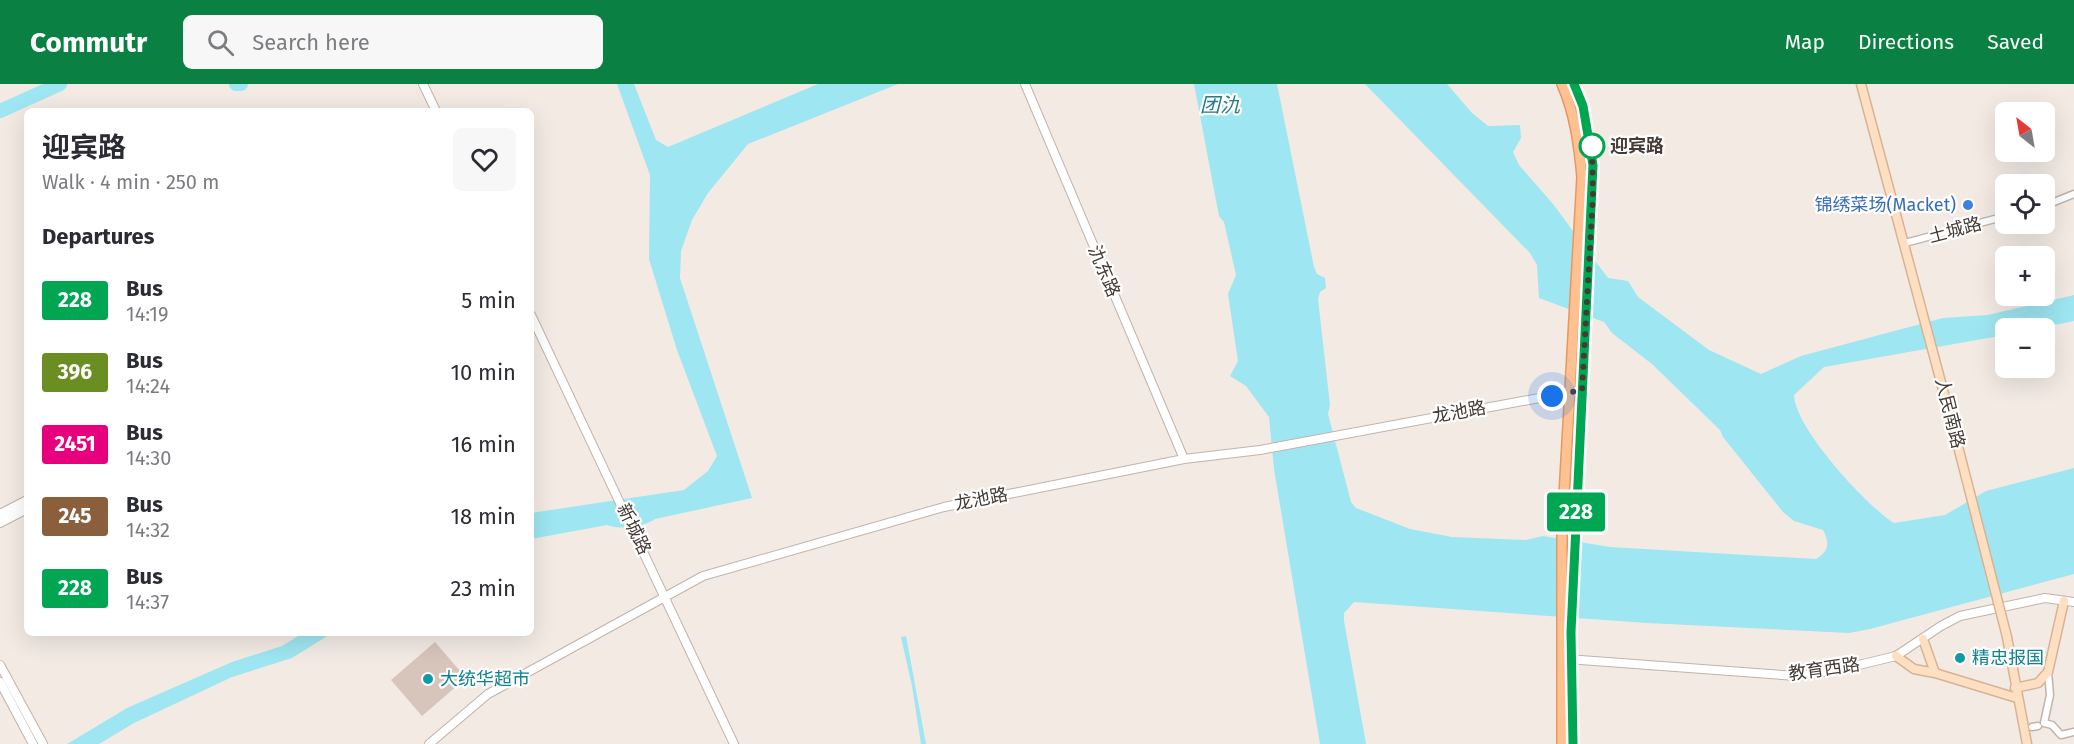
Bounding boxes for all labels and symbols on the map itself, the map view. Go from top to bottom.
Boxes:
water label: 团氿 [1200,93,1240,117]
north arrow [1995,102,2055,162]
marker: 迎宾路 [1579,133,1605,159]
place label: 迎宾路 [1610,135,1664,157]
place label: 锦绣菜场(Macket) [1815,194,1956,216]
marker: 锦绣菜场(Macket) [1961,198,1975,212]
street label: 土城路 [1926,212,1984,248]
street label: 氿东路 [1083,242,1125,300]
street label: 人民南路 [1931,375,1969,451]
your location [1537,381,1567,411]
street label: 龙池路 [1431,396,1487,428]
street label: 龙池路 [952,483,1010,515]
line badge: 228 [1542,492,1610,532]
street label: 新城路 [612,500,656,558]
place label: 精忠报国 [1972,647,2044,669]
marker: 精忠报国 [1953,651,1967,665]
street label: 教育西路 [1787,653,1861,685]
place label: 大统华超市 [440,668,530,690]
marker: 大统华超市 [421,672,435,686]

